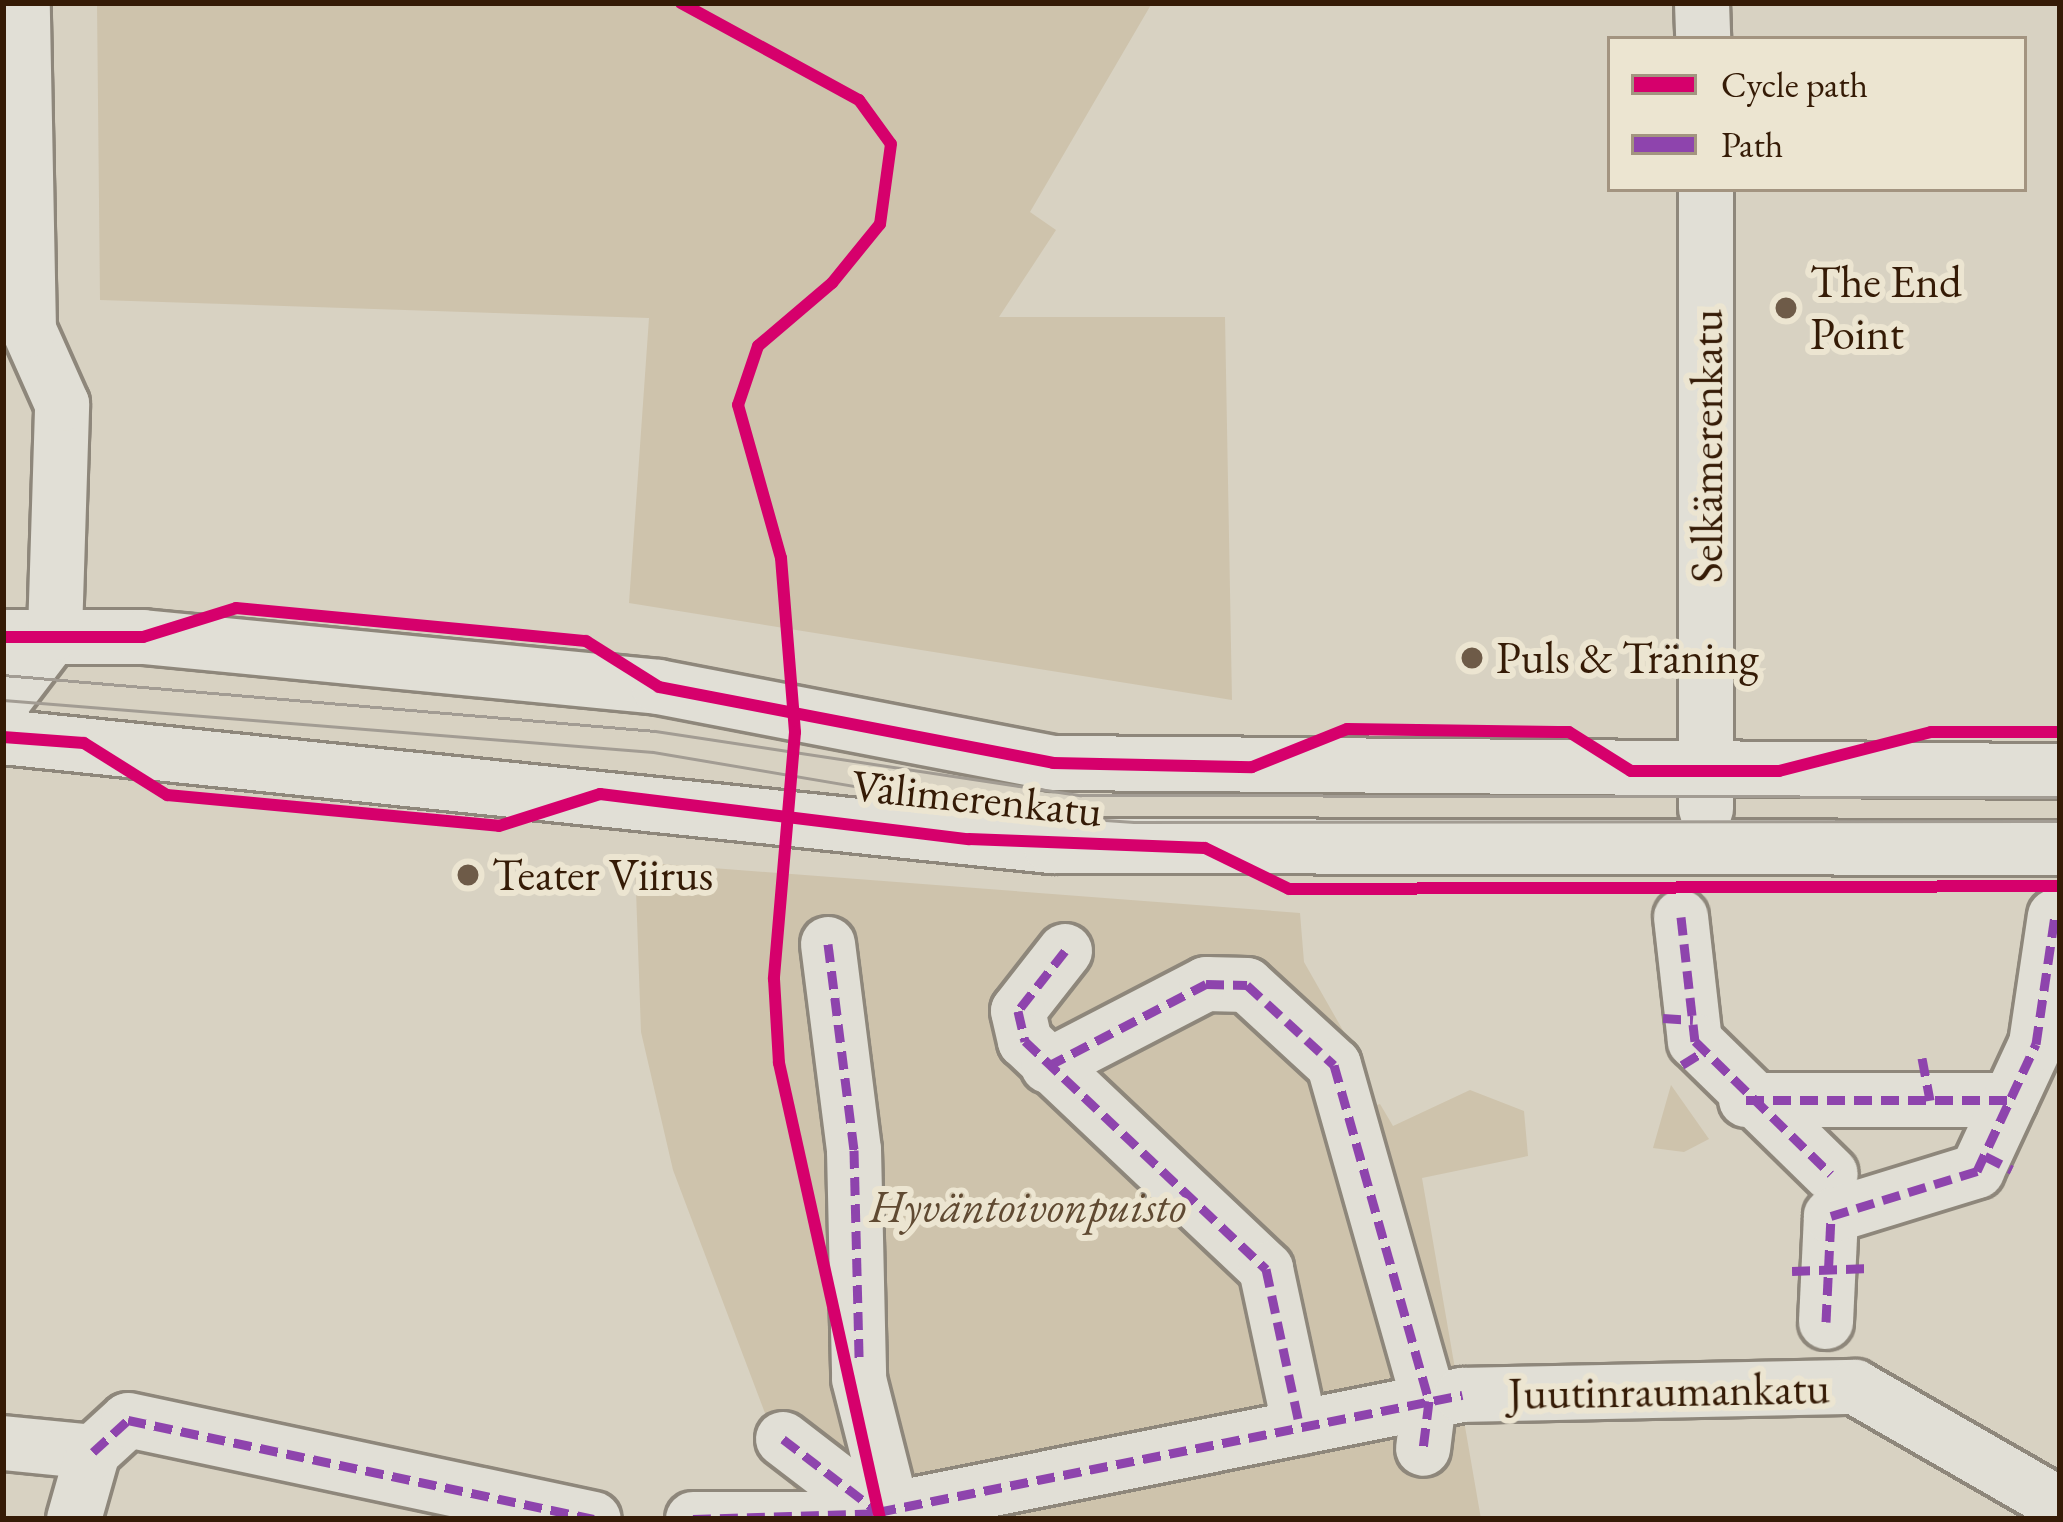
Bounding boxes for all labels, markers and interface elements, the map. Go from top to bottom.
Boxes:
legend [1607,36,2027,192]
text: Cycle path [1721,61,1868,108]
text: Path [1721,121,1783,168]
place label: The End Point [1810,255,1962,361]
marker: The End Point [1773,295,1799,321]
street label: Selkämerenkatu [1680,309,1734,583]
place label: Puls & Träning [1496,631,1759,685]
marker: Puls & Träning [1459,645,1485,671]
street label: Välimerenkatu [849,758,1105,838]
place label: Teater Viirus [492,848,713,902]
marker: Teater Viirus [455,862,481,888]
park label: Hyväntoivonpuisto [870,1180,1186,1234]
street label: Juutinraumankatu [1508,1361,1830,1421]

